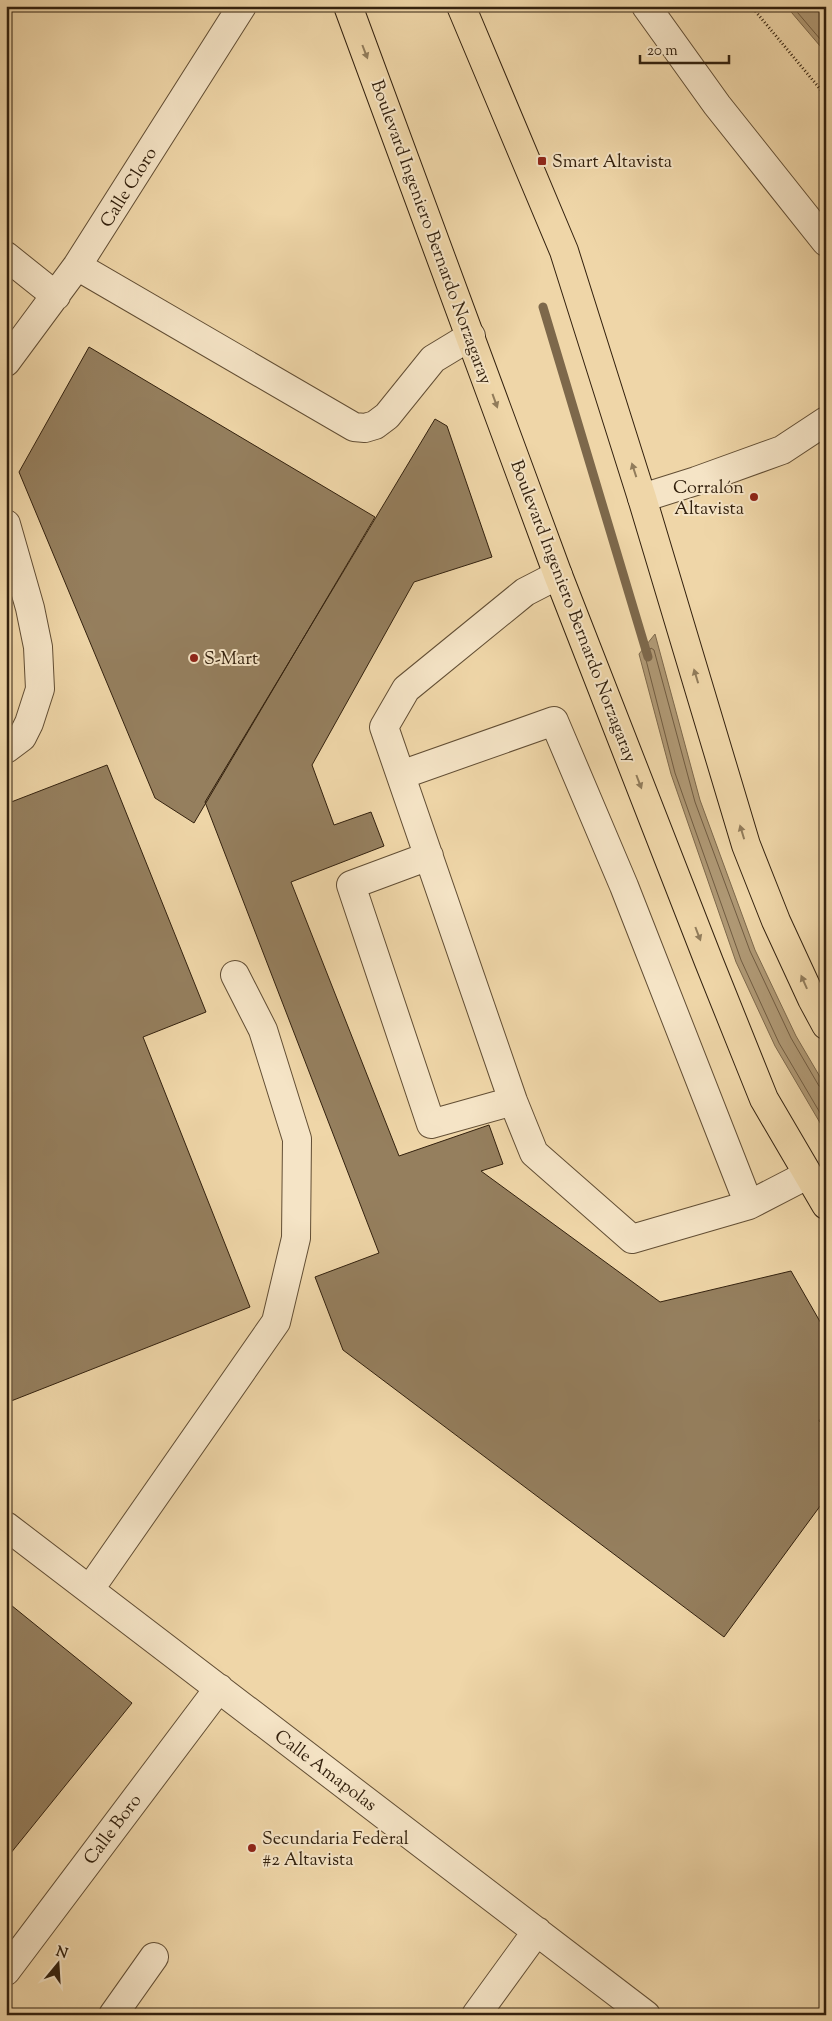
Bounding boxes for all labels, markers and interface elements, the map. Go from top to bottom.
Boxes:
scale bar [640,32,728,64]
text: 20 m [647,41,678,62]
one-way arrow [361,45,369,60]
street label: Boulevard Ingeniero Bernardo Norzagaray [363,77,497,389]
street label: Calle Cloro [95,143,165,233]
place label: Smart Altavista [552,150,672,176]
marker: Smart Altavista [536,155,548,167]
one-way arrow [491,394,499,409]
street label: Boulevard Ingeniero Bernardo Norzagaray [502,457,642,767]
one-way arrow [629,462,637,477]
place label: Corralón Altavista [673,476,744,523]
marker: Corralón Altavista [748,491,760,503]
place label: S-Mart [204,647,258,673]
marker: S-Mart [188,652,200,664]
one-way arrow [691,668,699,683]
one-way arrow [635,775,643,790]
one-way arrow [738,824,746,839]
one-way arrow [695,926,702,941]
one-way arrow [799,975,807,989]
street label: Calle Amapolas [268,1724,381,1819]
street label: Calle Boro [78,1789,149,1871]
place label: Secundaria Federal #2 Altavista [262,1827,409,1874]
marker: Secundaria Federal #2 Altavista [246,1842,258,1854]
north arrow [32,1938,82,1988]
text: N [53,1942,70,1965]

